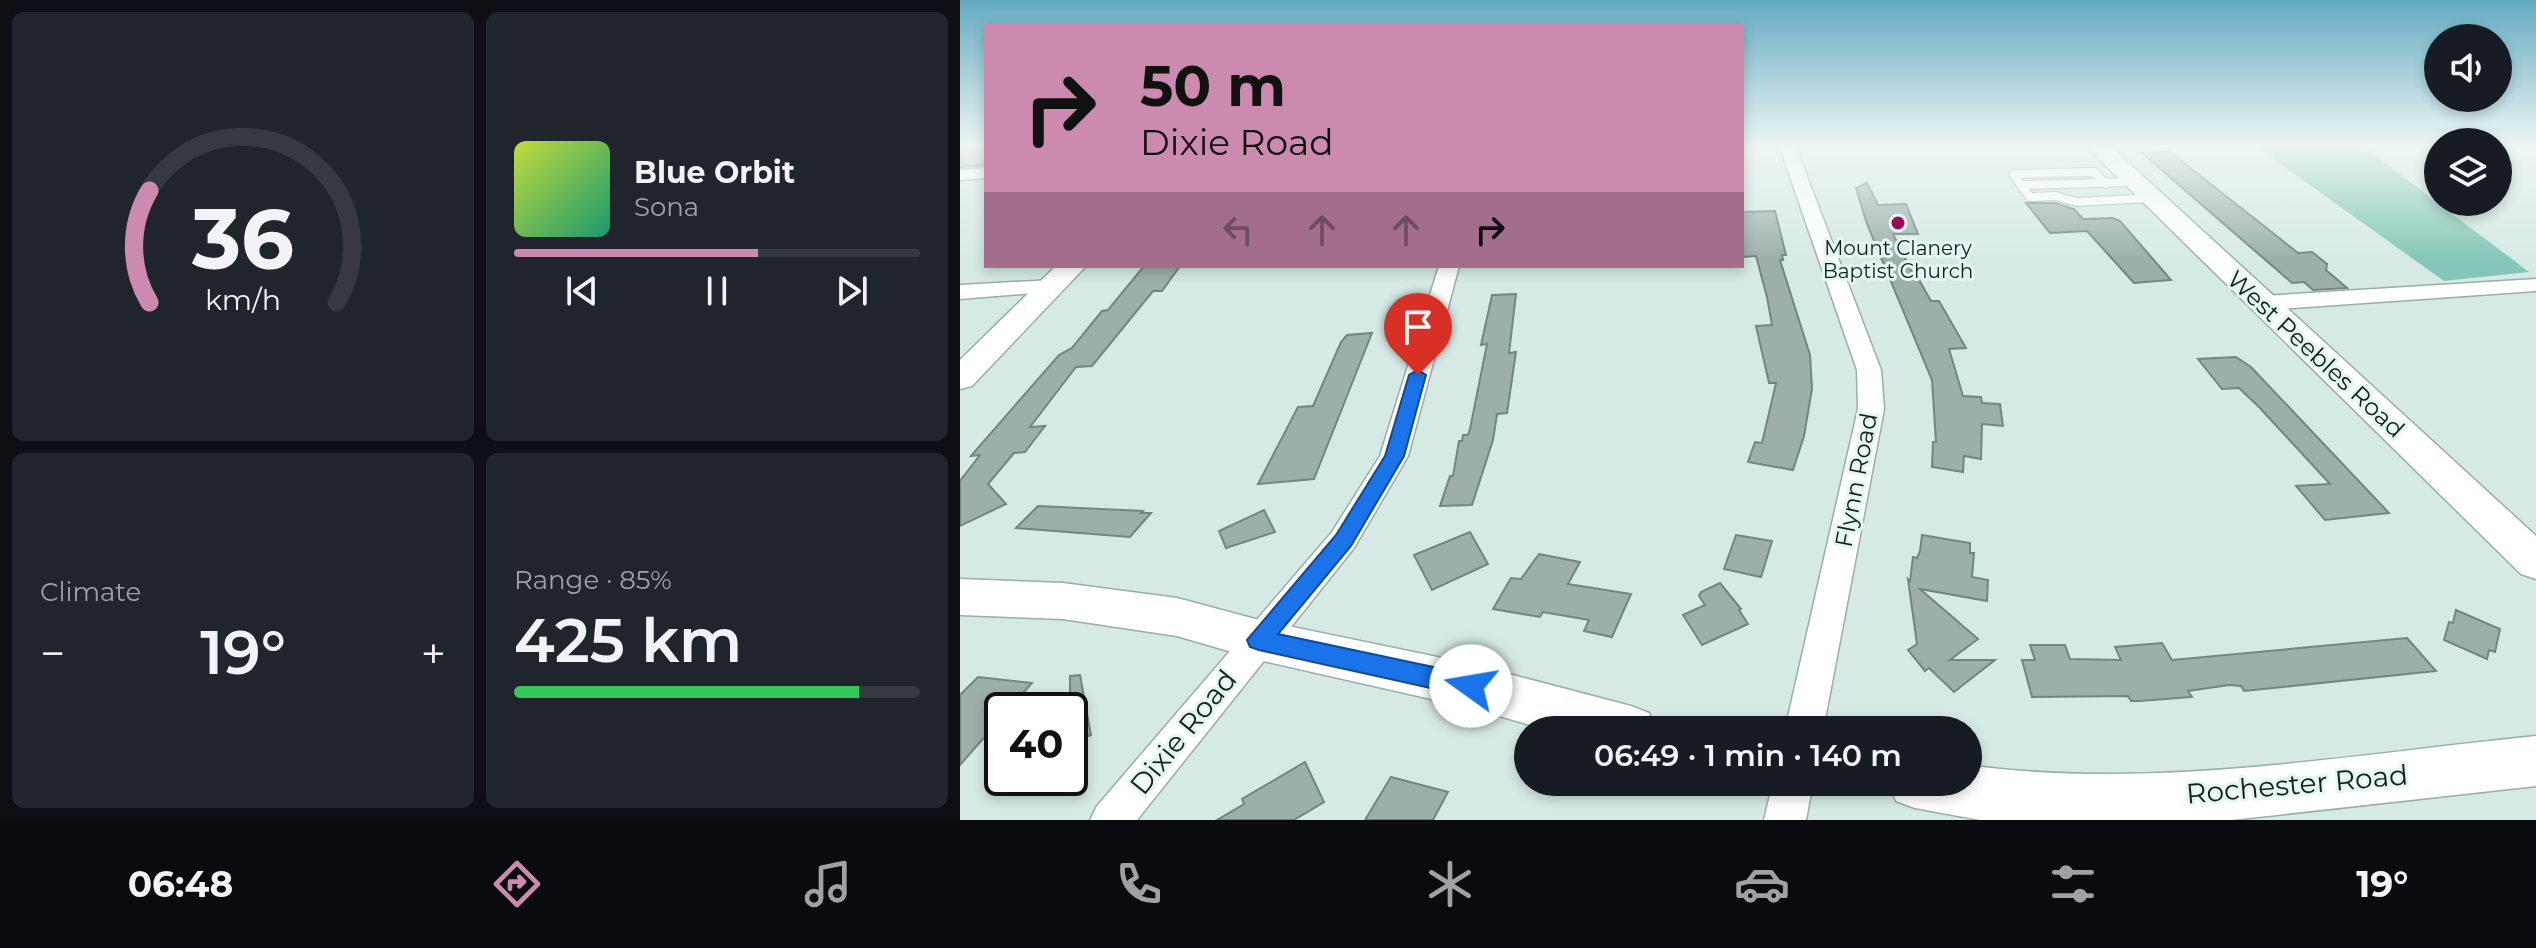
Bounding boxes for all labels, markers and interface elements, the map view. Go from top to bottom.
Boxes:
map controls [2424,24,2512,216]
button: sound [2424,24,2512,112]
text: 50 m [1140,52,1286,120]
icon: right [1008,56,1112,160]
text: Dixie Road [1140,120,1334,164]
button: layers [2424,128,2512,216]
text: Blue Orbit [634,154,795,191]
text: 36 [191,187,294,289]
text: Sona [634,191,699,223]
icon: left [1216,208,1260,252]
icon: ahead [1300,208,1344,252]
icon: ahead [1384,208,1428,252]
icon: right [1468,208,1512,252]
marker: Mount Clanery Baptist Church [1889,214,1907,232]
place label: Mount Clanery Baptist Church [1823,236,1973,283]
street label: West Peebles Road [2221,264,2411,444]
icon: previous [560,269,604,313]
icon: pause [695,269,739,313]
icon: next [830,269,874,313]
text: km/h [205,282,281,317]
pin [1384,293,1452,375]
icon: arrive [1396,305,1440,349]
street label: Flynn Road [1829,410,1883,550]
text: Range · 85% [514,564,672,596]
text: Climate [40,576,141,608]
text: 425 km [514,604,742,677]
text: 19° [200,616,286,689]
text: − [40,626,65,680]
text: + [421,626,446,680]
position arrow [1429,644,1513,728]
street label: Dixie Road [1122,663,1244,801]
speed limit sign: 40 [984,692,1088,796]
text: 06:49 · 1 min · 140 m [1594,737,1902,774]
street label: Rochester Road [2185,757,2409,811]
icon: directions [489,856,545,912]
icon: music [800,856,856,912]
icon: phone [1111,856,1167,912]
icon: climate [1422,856,1478,912]
icon: car [1734,856,1790,912]
icon: filters [2045,856,2101,912]
text: 06:48 [128,862,233,906]
text: 19° [2356,862,2408,906]

